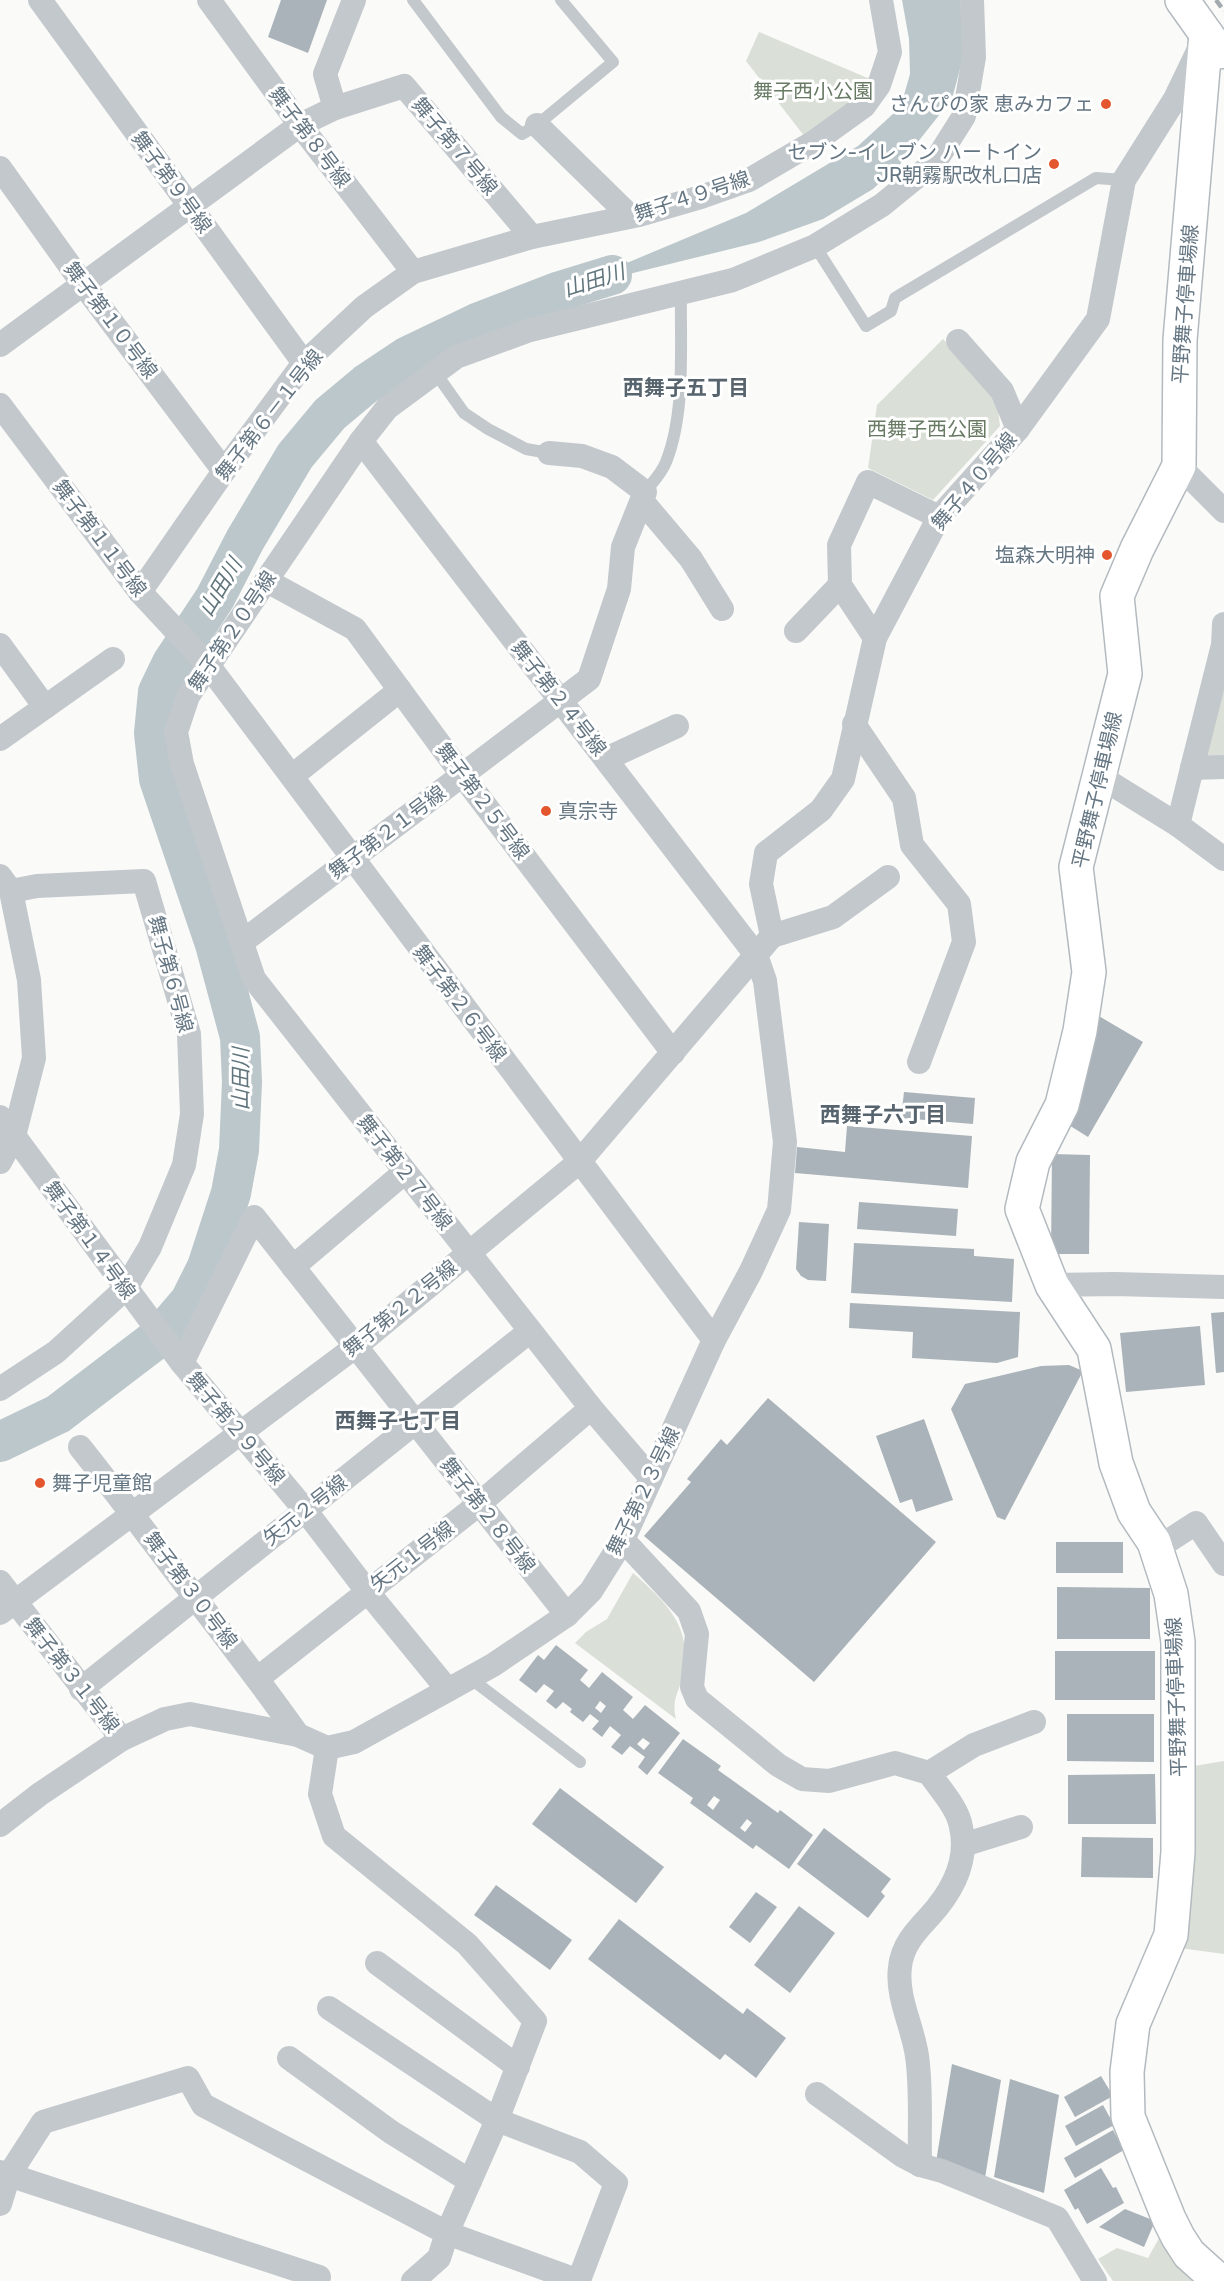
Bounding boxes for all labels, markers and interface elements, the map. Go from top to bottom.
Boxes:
park label: 舞子西小公園 [753,79,873,103]
street label: 舞子第８号線 [264,82,356,192]
street label: 舞子第７号線 [407,92,503,200]
place label: さんぴの家 恵みカフェ [889,92,1094,116]
marker: さんぴの家 恵みカフェ [1099,97,1113,111]
street label: 舞子第９号線 [127,126,217,238]
place label: セブン-イレブン ハートイン JR朝霧駅改札口店 [787,140,1042,187]
marker: セブン-イレブン ハートイン JR朝霧駅改札口店 [1047,157,1061,171]
street label: 舞子４９号線 [631,166,753,226]
street label: 平野舞子停車場線 [1167,223,1203,385]
street label: 舞子第１０号線 [59,257,163,383]
water label: 山田川 [560,258,630,302]
street label: 舞子第６－１号線 [210,345,328,485]
district label: 西舞子五丁目 [623,375,749,400]
park label: 西舞子西公園 [867,417,987,441]
street label: 舞子４０号線 [926,427,1022,535]
street label: 舞子第１１号線 [48,475,152,601]
place label: 塩森大明神 [995,543,1095,567]
marker: 塩森大明神 [1100,548,1114,562]
water label: 山田川 [193,552,248,620]
street label: 舞子第２０号線 [183,566,281,696]
street label: 舞子第２４号線 [506,635,612,761]
street label: 平野舞子停車場線 [1067,709,1127,871]
street label: 舞子第２５号線 [431,738,535,864]
street label: 舞子第２１号線 [324,780,450,884]
place label: 真宗寺 [558,799,618,823]
marker: 真宗寺 [539,804,553,818]
street label: 舞子第６号線 [144,913,198,1035]
street label: 舞子第２６号線 [408,940,512,1066]
water label: 山田川 [228,1046,253,1111]
district label: 西舞子六丁目 [820,1102,946,1127]
street label: 舞子第２７号線 [352,1109,458,1235]
street label: 舞子第１４号線 [39,1176,141,1304]
street label: 舞子第２２号線 [338,1255,462,1361]
street label: 舞子第２９号線 [182,1367,290,1489]
district label: 西舞子七丁目 [335,1408,461,1433]
street label: 舞子第２３号線 [602,1423,684,1559]
street label: 舞子第２８号線 [435,1452,541,1578]
street label: 矢元２号線 [258,1470,352,1550]
place label: 舞子児童館 [52,1471,152,1495]
marker: 舞子児童館 [33,1476,47,1490]
street label: 矢元１号線 [365,1516,459,1596]
street label: 舞子第３０号線 [139,1527,243,1653]
street label: 舞子第３１号線 [19,1612,125,1738]
street label: 平野舞子停車場線 [1161,1617,1191,1777]

